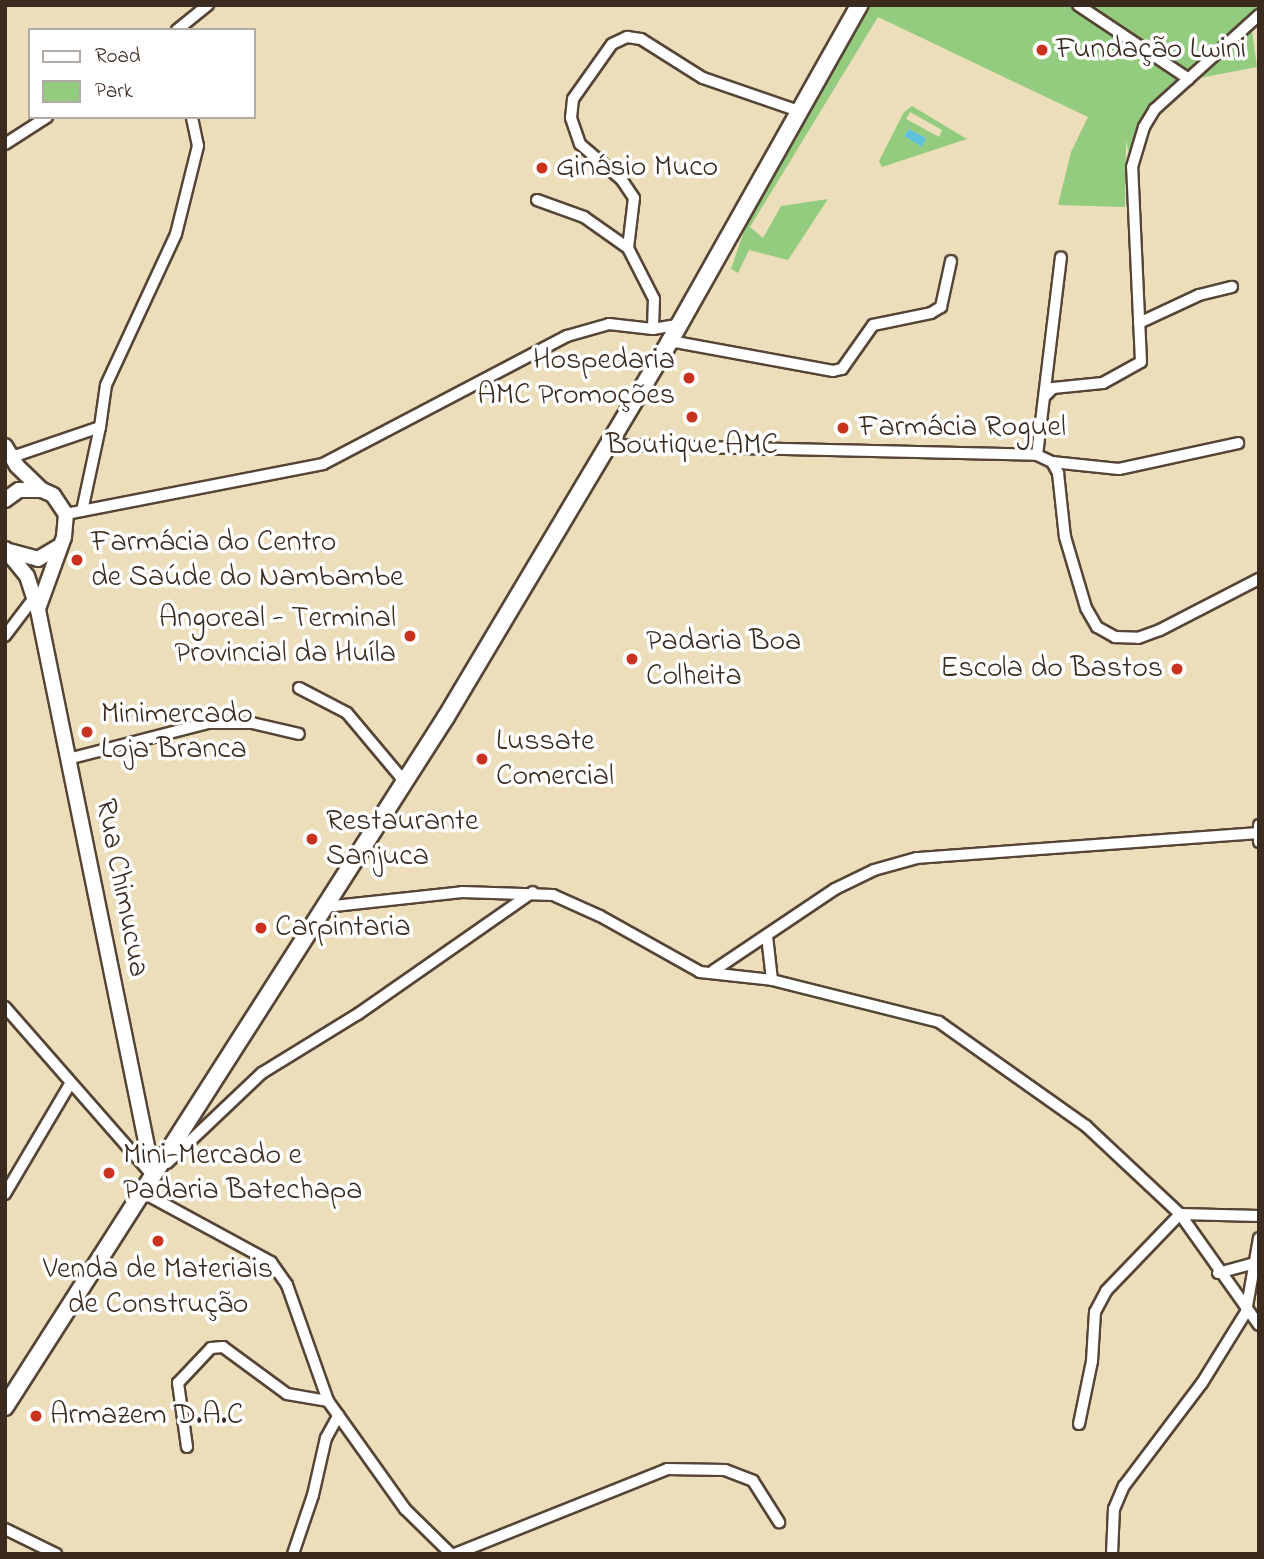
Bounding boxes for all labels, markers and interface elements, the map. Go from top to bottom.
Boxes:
legend [28,28,256,119]
place label: Fundação Lwini [1056,32,1246,68]
text: Road [95,42,141,72]
marker: Fundação Lwini [1034,42,1050,58]
text: Park [95,77,133,107]
place label: Ginásio Muco [556,150,718,186]
marker: Ginásio Muco [534,160,550,176]
place label: Hospedaria AMC Promoções [477,343,675,414]
marker: Hospedaria AMC Promoções [681,370,697,386]
marker: Boutique AMC [684,409,700,425]
place label: Farmácia Roguel [859,410,1066,446]
marker: Farmácia Roguel [833,418,853,438]
place label: Boutique AMC [606,428,778,464]
place label: Farmácia do Centro de Saúde do Nambambe [91,525,403,596]
marker: Farmácia do Centro de Saúde do Nambambe [69,552,85,568]
place label: Angoreal - Terminal Provincial da Huíla [159,601,396,672]
place label: Padaria Boa Colheita [646,624,801,694]
marker: Angoreal - Terminal Provincial da Huíla [402,628,418,644]
marker: Padaria Boa Colheita [624,651,640,667]
place label: Escola do Bastos [940,651,1163,687]
marker: Escola do Bastos [1169,661,1185,677]
place label: Minimercado Loja Branca [101,697,253,768]
marker: Minimercado Loja Branca [79,724,95,740]
place label: Lussate Comercial [496,724,614,794]
marker: Lussate Comercial [474,751,490,767]
street label: Rua Chimucua [86,796,156,980]
place label: Restaurante Sanjuca [326,804,478,874]
marker: Restaurante Sanjuca [304,831,320,847]
place label: Carpintaria [275,910,411,946]
marker: Carpintaria [253,920,269,936]
place label: Mini-Mercado e Padaria Batechapa [123,1138,362,1208]
marker: Mini-Mercado e Padaria Batechapa [101,1165,117,1181]
marker: Venda de Materiais de Construção [150,1233,166,1249]
place label: Venda de Materiais de Construção [43,1252,273,1322]
place label: Armazem D.A.C [50,1398,243,1434]
marker: Armazem D.A.C [28,1408,44,1424]

